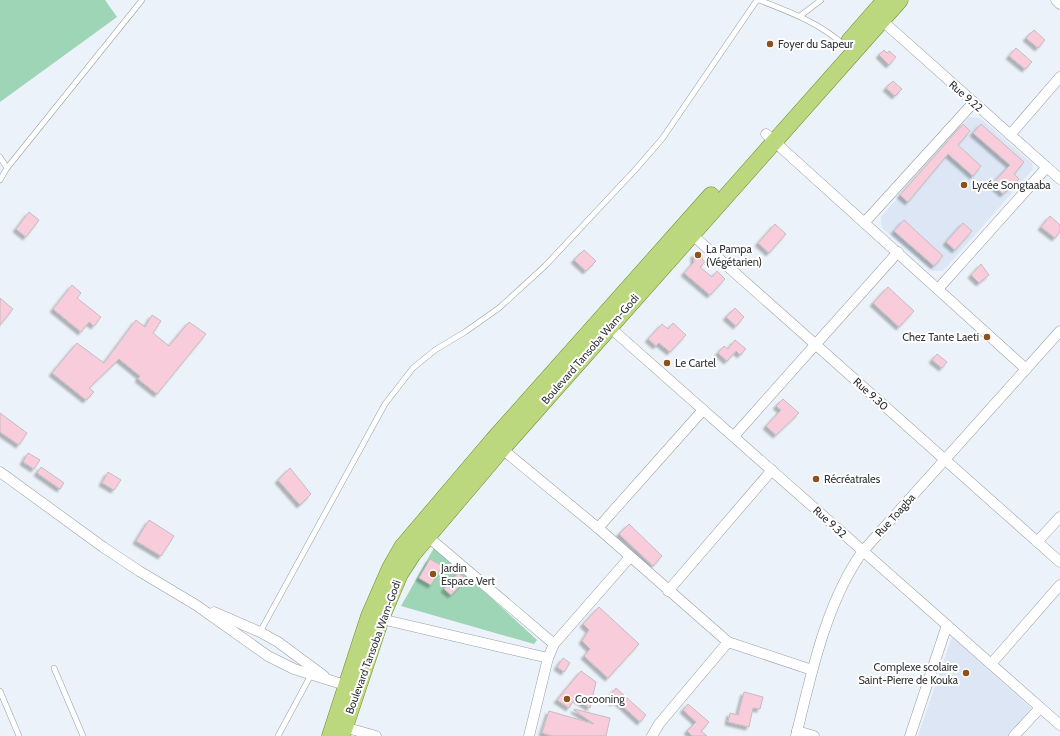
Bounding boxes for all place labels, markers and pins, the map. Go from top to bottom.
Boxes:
place label: Foyer du Sapeur [778,37,854,51]
marker: Foyer du Sapeur [765,39,775,49]
place label: Lycée Songtaaba [972,178,1051,192]
marker: Lycée Songtaaba [959,180,969,190]
place label: La Pampa (Végétarien) [706,242,762,269]
marker: La Pampa (Végétarien) [693,250,703,260]
place label: Chez Tante Laeti [902,330,979,344]
marker: Chez Tante Laeti [982,332,992,342]
place label: Le Cartel [675,356,716,370]
marker: Le Cartel [662,358,672,368]
place label: Récréatrales [824,472,881,486]
marker: Récréatrales [811,474,821,484]
place label: Jardin Espace Vert [440,561,495,588]
marker: Jardin Espace Vert [428,569,438,579]
place label: Complexe scolaire Saint-Pierre de Kouka [858,660,959,687]
marker: Complexe scolaire Saint-Pierre de Kouka [961,668,971,678]
place label: Cocooning [575,692,625,706]
marker: Cocooning [562,694,572,704]

